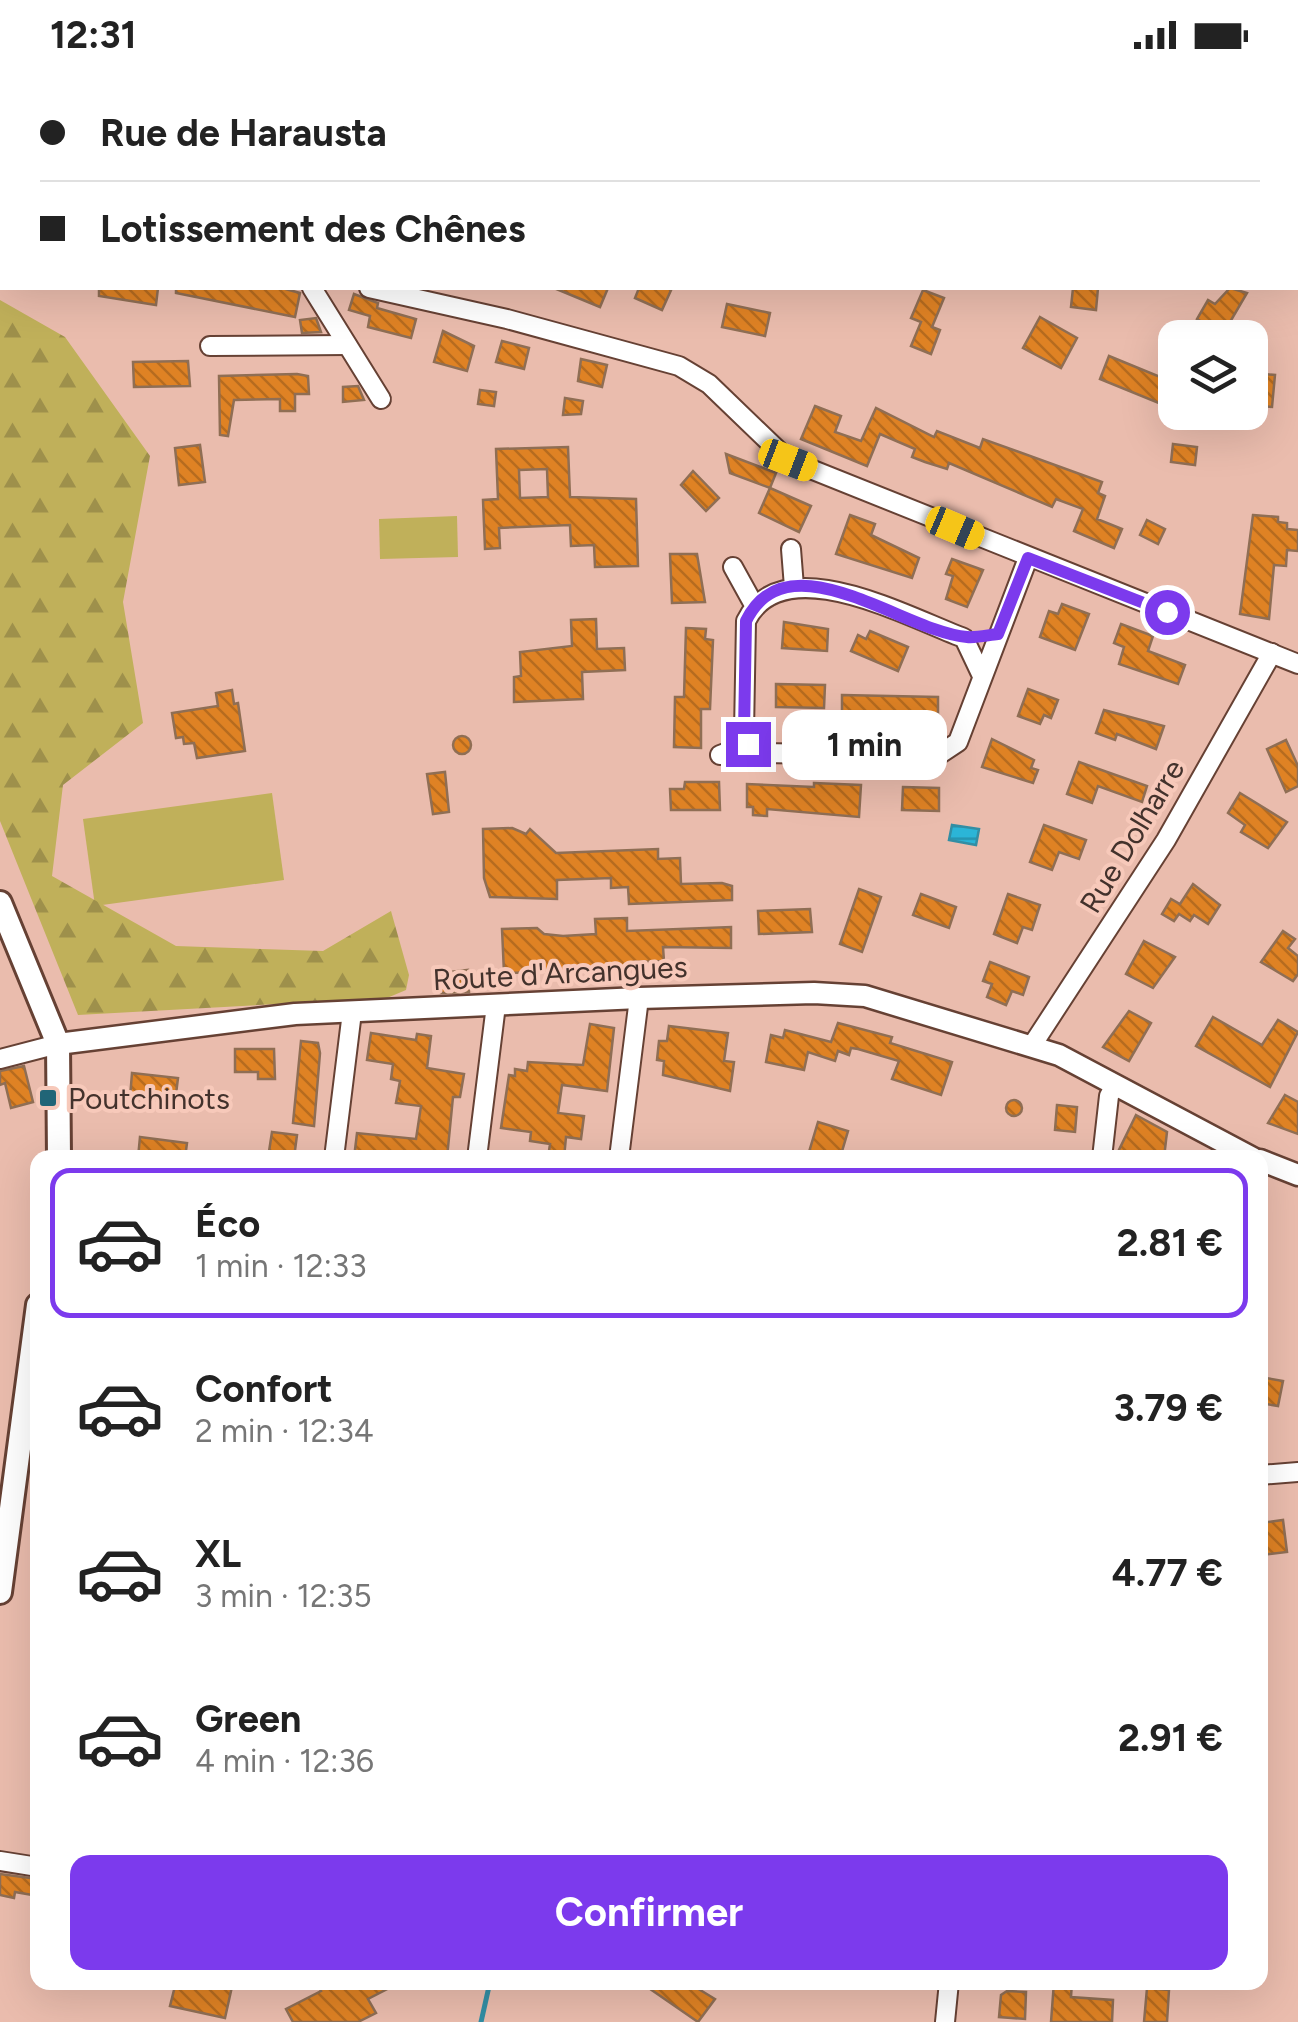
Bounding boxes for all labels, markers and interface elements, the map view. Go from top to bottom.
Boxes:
text: 12:31 [50,12,137,58]
text: Rue de Harausta [100,110,387,156]
text: Lotissement des Chênes [100,206,525,252]
map controls [1158,320,1268,430]
button: layers [1158,320,1268,430]
car [755,435,821,485]
car [922,502,988,554]
route start [1145,590,1190,635]
callout: 1 min [783,709,948,779]
route end [726,722,771,767]
text: 1 min [827,726,902,764]
street label: Rue Dolharre [1072,752,1192,920]
street label: Route d'Arcangues [432,948,688,998]
place label: Poutchinots [68,1080,230,1117]
marker: Poutchinots [37,1087,59,1109]
icon: car [75,1198,165,1288]
text: Éco [195,1201,260,1247]
text: 2.81 € [1117,1220,1223,1266]
text: 1 min · 12:33 [195,1247,367,1285]
icon: car [75,1363,165,1453]
text: Confort [195,1366,332,1412]
text: 3.79 € [1114,1385,1223,1431]
text: 2 min · 12:34 [195,1412,374,1450]
icon: car [75,1528,165,1618]
text: XL [195,1531,241,1577]
text: 4.77 € [1112,1550,1223,1596]
text: 3 min · 12:35 [195,1577,372,1615]
icon: car [75,1693,165,1783]
text: Green [195,1696,301,1742]
text: 2.91 € [1118,1715,1223,1761]
text: 4 min · 12:36 [195,1742,374,1780]
button: Confirmer [70,1855,1228,1970]

